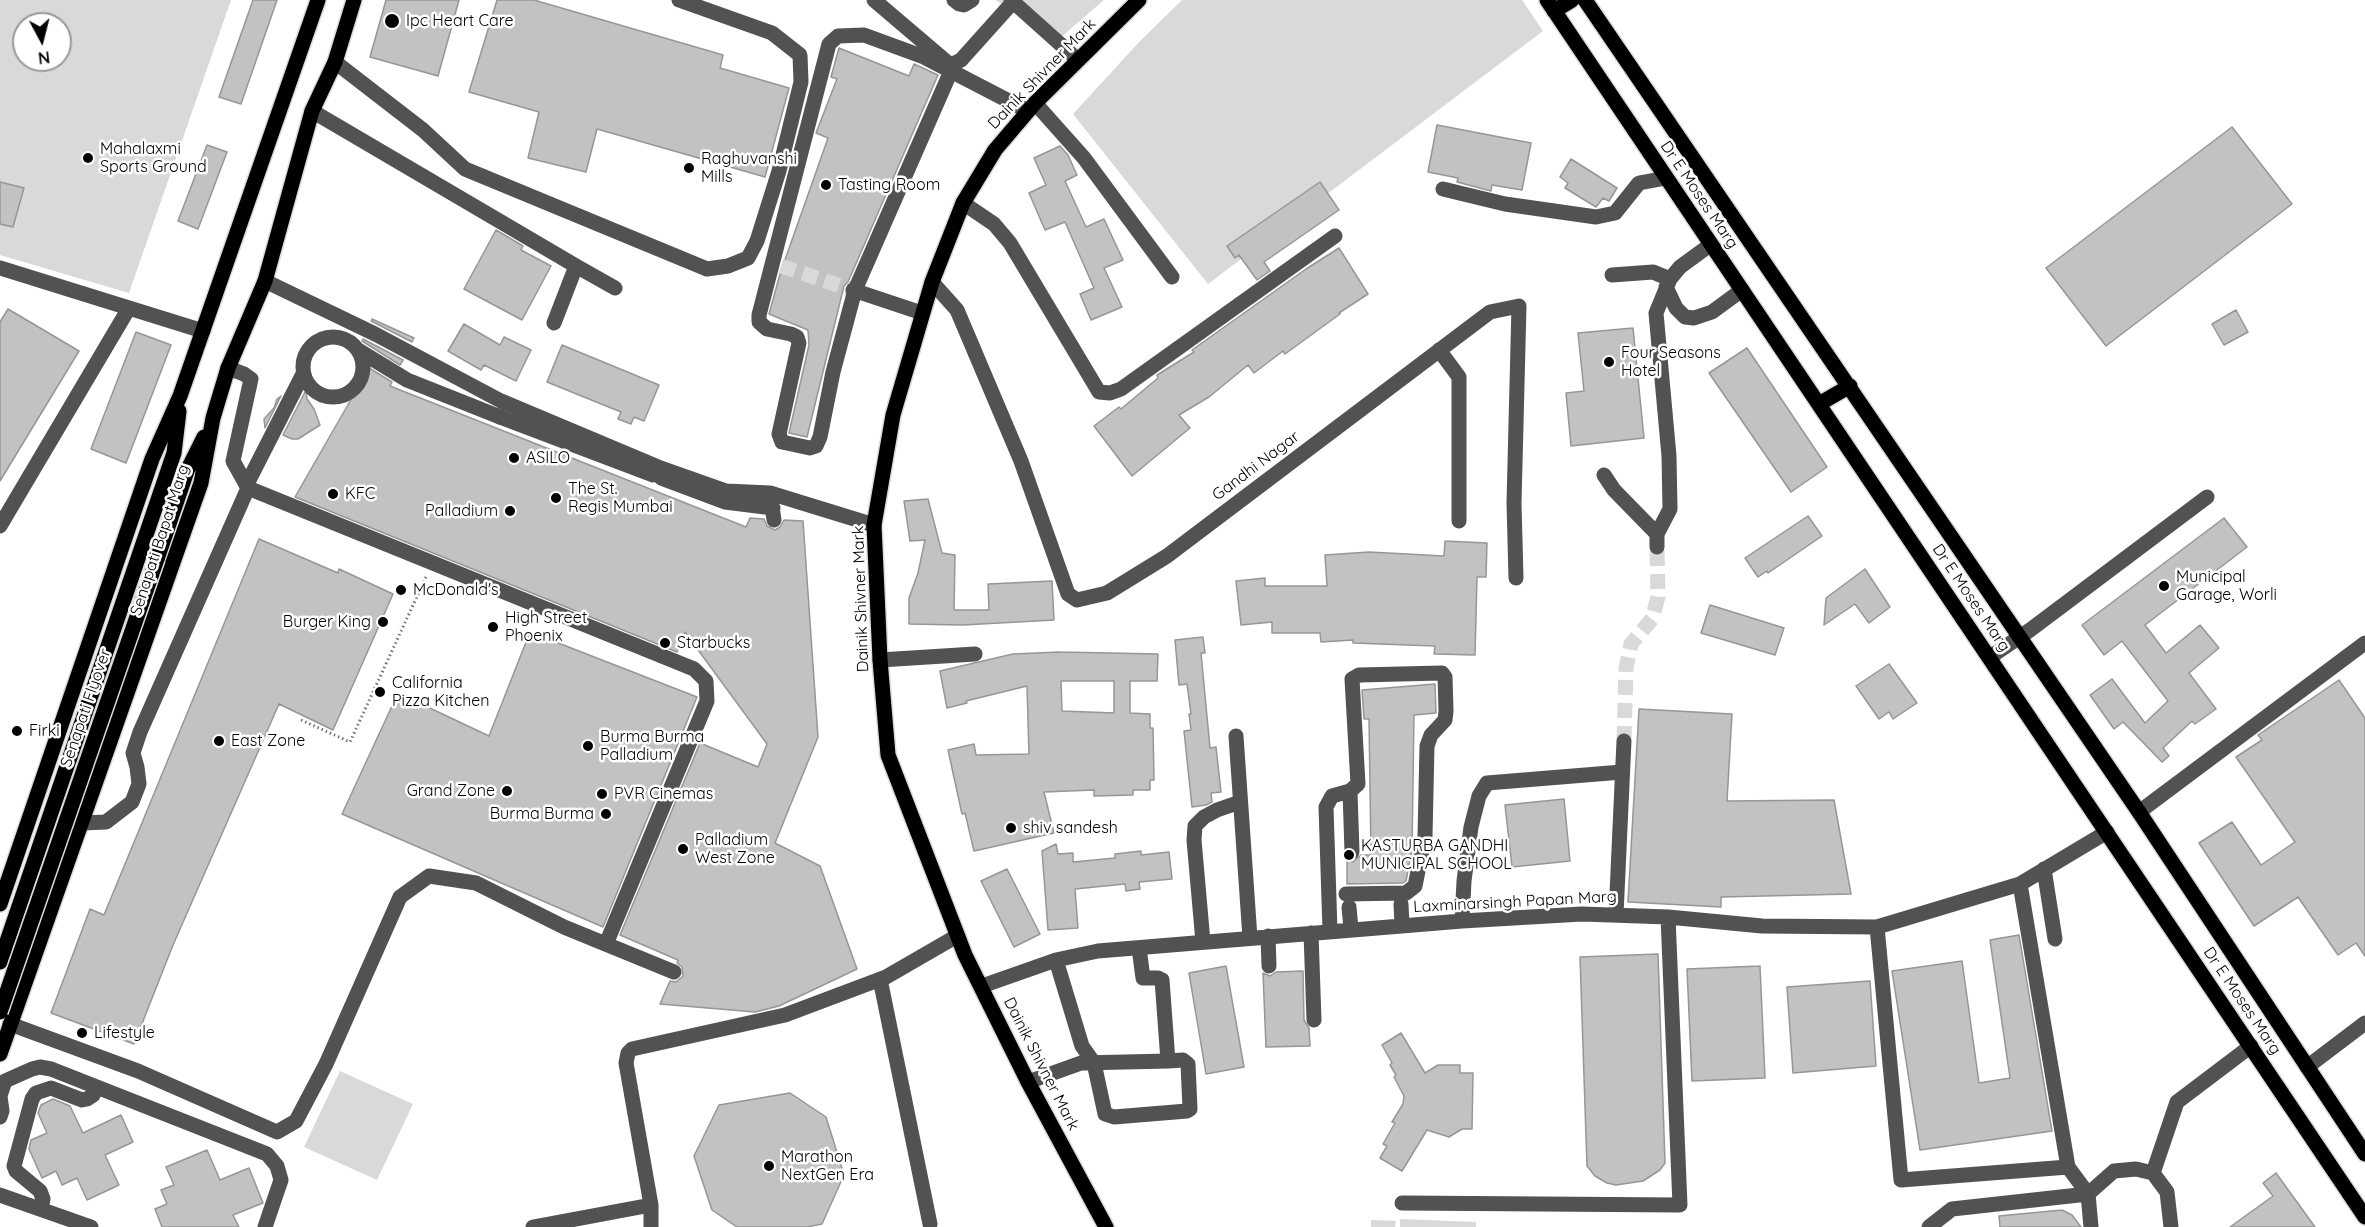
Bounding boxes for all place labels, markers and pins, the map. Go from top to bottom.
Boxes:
place label: Ipc Heart Care [406,11,514,31]
marker: Ipc Heart Care [383,12,401,30]
place label: Mahalaxmi Sports Ground [100,139,207,177]
place label: Raghuvanshi Mills [701,149,797,187]
marker: Mahalaxmi Sports Ground [81,151,95,165]
marker: Raghuvanshi Mills [682,161,696,175]
place label: Tasting Room [838,175,940,195]
marker: Tasting Room [819,178,833,192]
place label: Four Seasons Hotel [1621,343,1721,381]
marker: Four Seasons Hotel [1602,355,1616,369]
place label: ASILO [526,448,570,468]
marker: ASILO [507,451,521,465]
place label: The St. Regis Mumbai [568,479,673,517]
place label: KFC [345,484,375,504]
marker: KFC [326,487,340,501]
marker: The St. Regis Mumbai [549,491,563,505]
place label: Palladium [425,501,498,521]
marker: Palladium [503,504,517,518]
place label: Municipal Garage, Worli [2176,567,2277,605]
marker: Municipal Garage, Worli [2157,579,2171,593]
place label: McDonald's [413,580,499,600]
marker: McDonald's [394,583,408,597]
place label: High Street Phoenix [505,608,587,646]
place label: Burger King [283,612,371,632]
marker: Burger King [376,615,390,629]
marker: High Street Phoenix [486,620,500,634]
place label: Starbucks [677,633,750,653]
marker: Starbucks [658,636,672,650]
place label: California Pizza Kitchen [392,673,490,711]
marker: California Pizza Kitchen [373,685,387,699]
place label: Firki [29,721,60,741]
marker: Firki [10,724,24,738]
place label: Burma Burma Palladium [600,727,704,765]
place label: East Zone [231,731,305,751]
marker: East Zone [212,734,226,748]
marker: Burma Burma Palladium [581,739,595,753]
place label: Grand Zone [407,781,495,801]
marker: Grand Zone [500,784,514,798]
place label: PVR Cinemas [614,784,713,804]
marker: PVR Cinemas [595,787,609,801]
place label: Burma Burma [490,804,594,824]
marker: Burma Burma [599,807,613,821]
place label: shiv sandesh [1023,818,1118,838]
marker: shiv sandesh [1004,821,1018,835]
place label: Palladium West Zone [695,830,775,868]
place label: KASTURBA GANDHI MUNICIPAL SCHOOL [1361,836,1512,874]
marker: Palladium West Zone [676,842,690,856]
marker: KASTURBA GANDHI MUNICIPAL SCHOOL [1342,848,1356,862]
place label: Lifestyle [94,1023,155,1043]
marker: Lifestyle [75,1026,89,1040]
place label: Marathon NextGen Era [781,1147,874,1185]
marker: Marathon NextGen Era [762,1159,776,1173]

